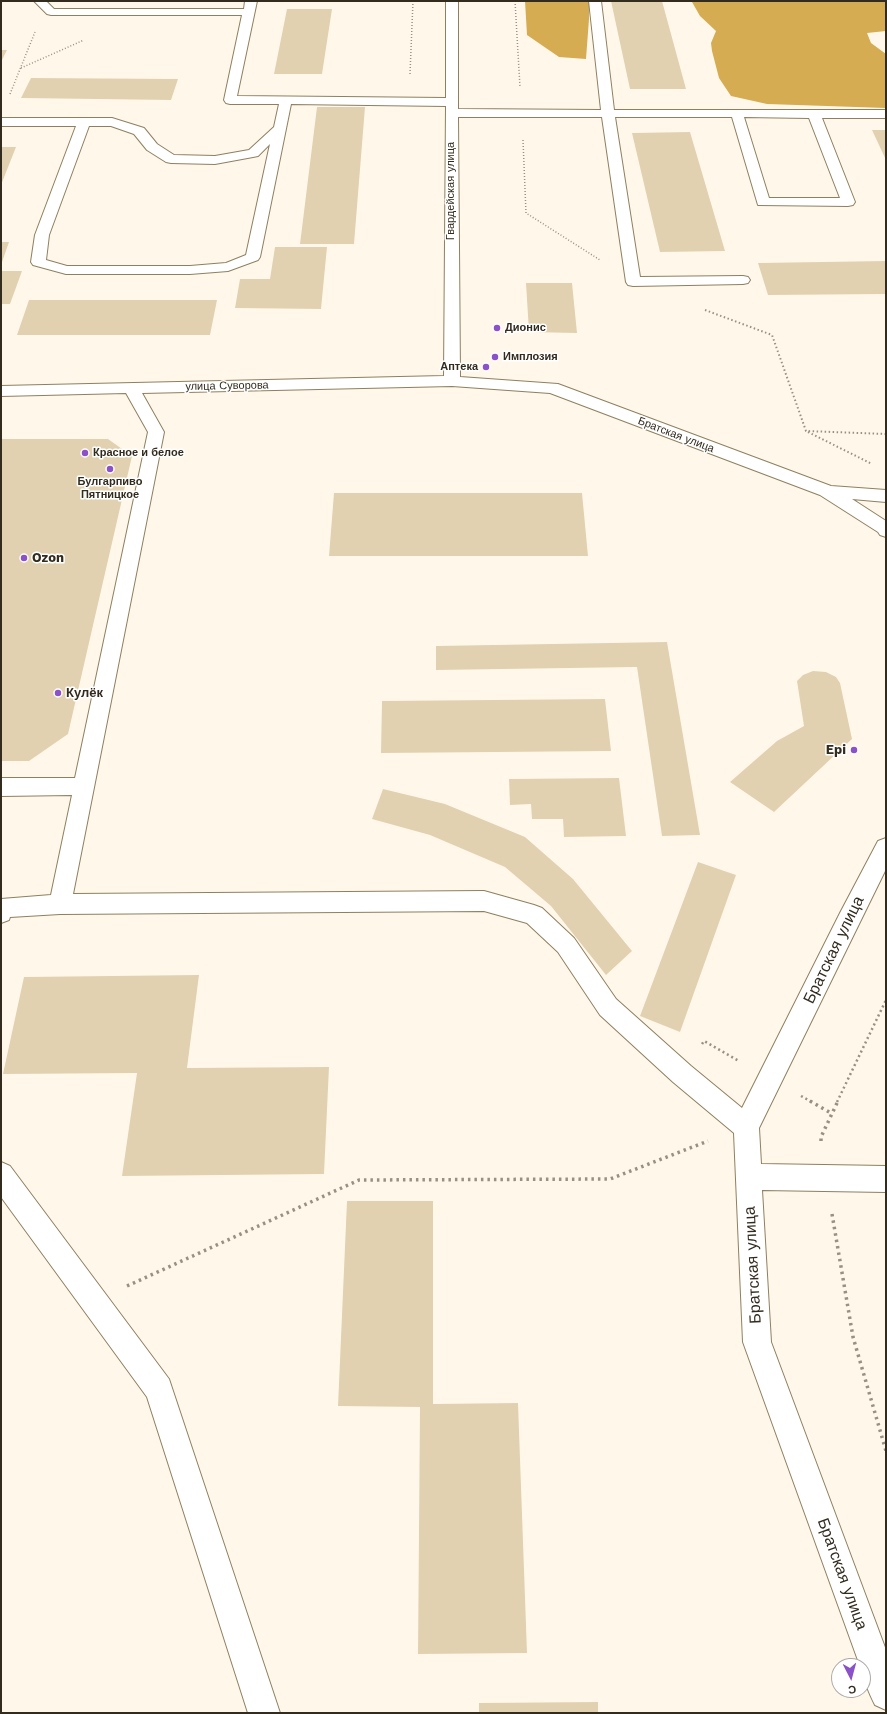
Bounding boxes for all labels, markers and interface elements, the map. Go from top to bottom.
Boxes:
street label: Гвардейская улица [444,142,458,240]
place label: Дионис [505,321,546,335]
marker: Дионис [492,323,502,333]
place label: Имплозия [503,350,558,364]
marker: Имплозия [490,352,500,362]
place label: Аптека [440,360,478,374]
marker: Аптека [481,362,491,372]
street label: улица Суворова [185,379,269,393]
street label: Братская улица [636,414,716,456]
place label: Красное и белое [93,446,184,460]
marker: Красное и белое [80,448,90,458]
marker: Булгарпиво Пятницкое [105,464,115,474]
place label: Булгарпиво Пятницкое [78,475,142,501]
place label: Ozon [32,550,64,566]
marker: Ozon [19,553,29,563]
place label: Кулёк [66,685,103,701]
marker: Кулёк [53,688,63,698]
place label: Epi [826,742,846,758]
marker: Epi [849,745,859,755]
street label: Братская улица [800,893,868,1007]
street label: Братская улица [740,1206,766,1324]
street label: Братская улица [813,1516,871,1632]
north arrow [831,1658,871,1698]
text: С [848,1683,857,1696]

